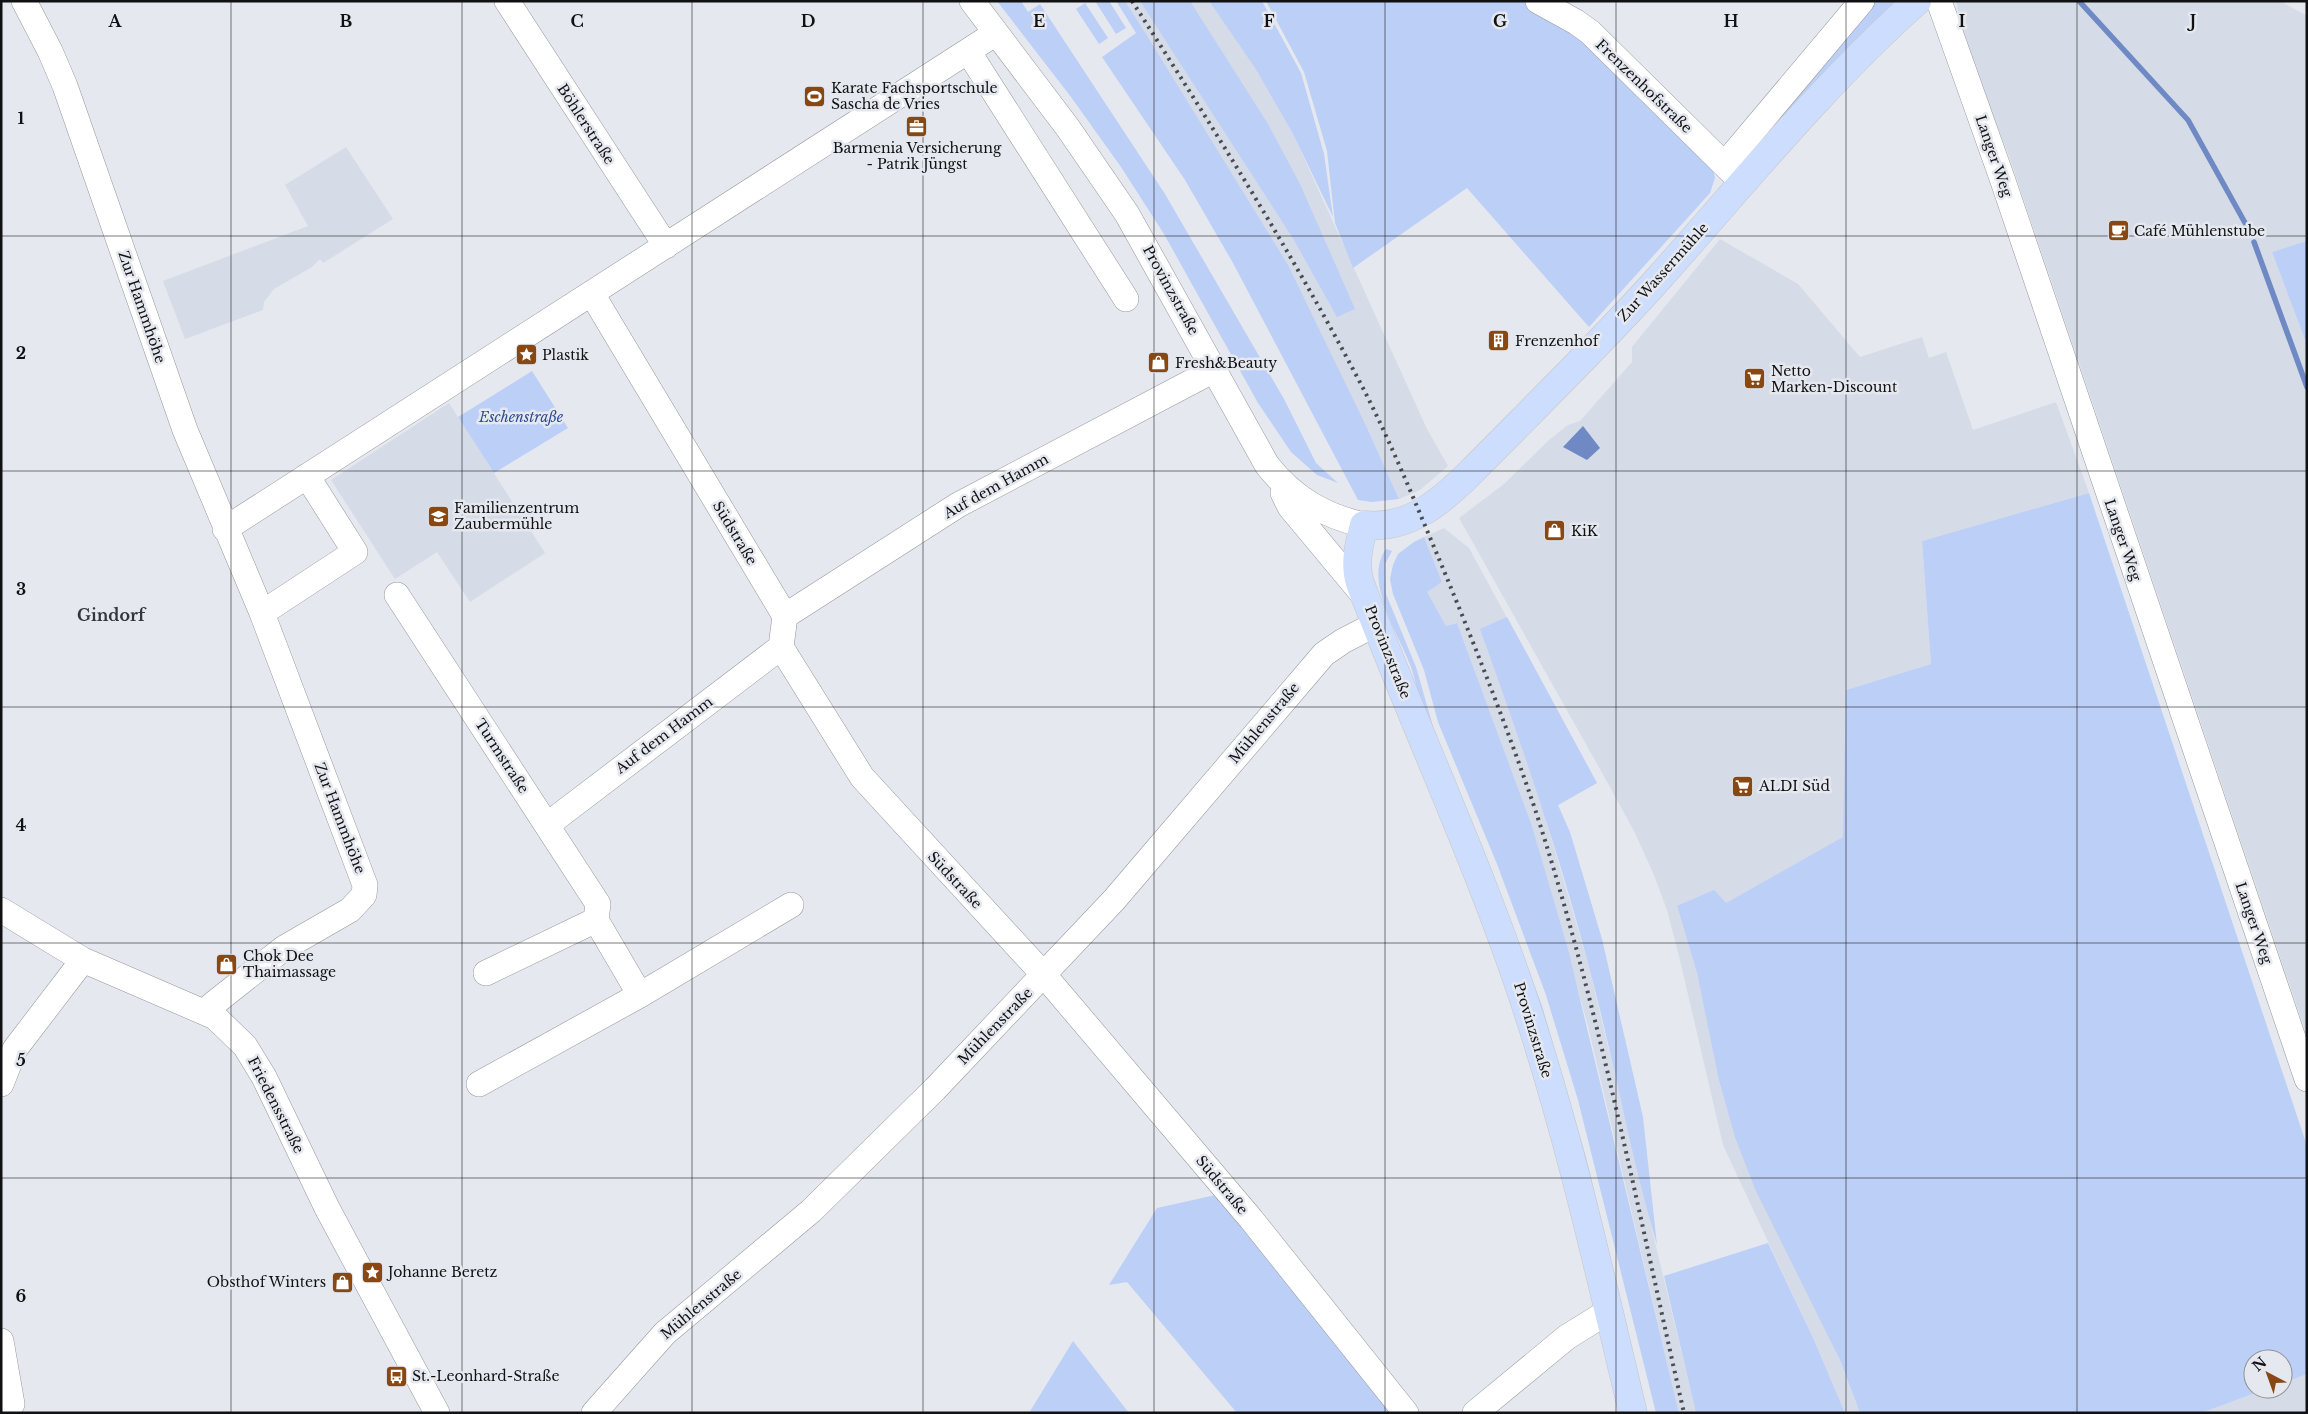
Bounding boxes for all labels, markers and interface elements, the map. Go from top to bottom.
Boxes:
text: A [108,11,123,31]
text: B [340,11,353,31]
text: C [570,11,584,31]
text: D [801,11,815,31]
text: E [1033,11,1045,31]
text: F [1263,11,1275,31]
text: G [1493,11,1507,31]
text: H [1723,11,1739,31]
text: I [1959,11,1966,31]
text: J [2187,11,2196,31]
street label: Frenzenhofstraße [1592,35,1696,137]
place label: Karate Fachsportschule Sascha de Vries [831,79,998,113]
street label: Böhlerstraße [553,80,619,168]
sports icon: Karate Fachsportschule Sascha de Vries [803,84,827,108]
text: 1 [18,108,25,128]
street label: Langer Weg [1972,113,2017,200]
office icon: Barmenia Versicherung - Patrik Jüngst [905,114,929,138]
place label: Barmenia Versicherung - Patrik Jüngst [833,139,1002,173]
street label: Zur Wassermühle [1614,219,1712,325]
cafe icon: Café Mühlenstube [2106,219,2130,243]
place label: Café Mühlenstube [2134,222,2265,240]
street label: Provinzstraße [1139,242,1203,338]
street label: Zur Hammhöhe [114,248,170,366]
building icon: Frenzenhof [1487,329,1511,353]
place label: Frenzenhof [1515,332,1601,350]
text: 2 [16,343,26,363]
place icon: Plastik [514,343,538,367]
place label: Plastik [542,346,589,364]
shop icon: Fresh&Beauty [1147,351,1171,375]
place label: Fresh&Beauty [1175,354,1277,372]
place label: Netto Marken-Discount [1771,362,1898,396]
supermarket icon: Netto Marken-Discount [1743,367,1767,391]
park label: Eschenstraße [478,408,564,426]
street label: Auf dem Hamm [940,450,1052,523]
street label: Langer Weg [2101,497,2146,584]
street label: Südstraße [709,498,761,568]
place label: Familienzentrum Zaubermühle [454,499,579,533]
school or university icon: Familienzentrum Zaubermühle [426,504,450,528]
shop icon: KiK [1543,519,1567,543]
place label: KiK [1571,522,1599,540]
text: 3 [16,579,26,599]
street label: Provinzstraße [1361,603,1415,701]
district label: Gindorf [77,605,147,625]
street label: Mühlenstraße [1225,679,1303,767]
street label: Auf dem Hamm [611,693,716,778]
street label: Turmstraße [471,715,533,797]
street label: Zur Hammhöhe [311,760,369,876]
supermarket icon: ALDI Süd [1731,774,1755,798]
place label: ALDI Süd [1758,777,1830,795]
text: 4 [16,815,26,835]
street label: Südstraße [924,848,986,912]
street label: Langer Weg [2232,880,2277,967]
place label: Chok Dee Thaimassage [243,947,336,981]
shop icon: Chok Dee Thaimassage [215,952,239,976]
street label: Provinzstraße [1510,980,1556,1080]
street label: Mühlenstraße [954,984,1036,1068]
text: 5 [16,1050,26,1070]
street label: Friedensstraße [244,1054,308,1156]
street label: Südstraße [1192,1152,1252,1218]
place icon: Johanne Beretz [360,1260,384,1284]
place label: Johanne Beretz [386,1263,498,1281]
street label: Mühlenstraße [657,1265,745,1343]
shop icon: Obsthof Winters [330,1270,354,1294]
place label: Obsthof Winters [207,1273,326,1291]
text: 6 [16,1286,27,1306]
north arrow [2243,1349,2293,1399]
text: N [2249,1353,2270,1375]
bus stop icon: St.-Leonhard-Straße [384,1364,408,1388]
place label: St.-Leonhard-Straße [412,1367,559,1385]

